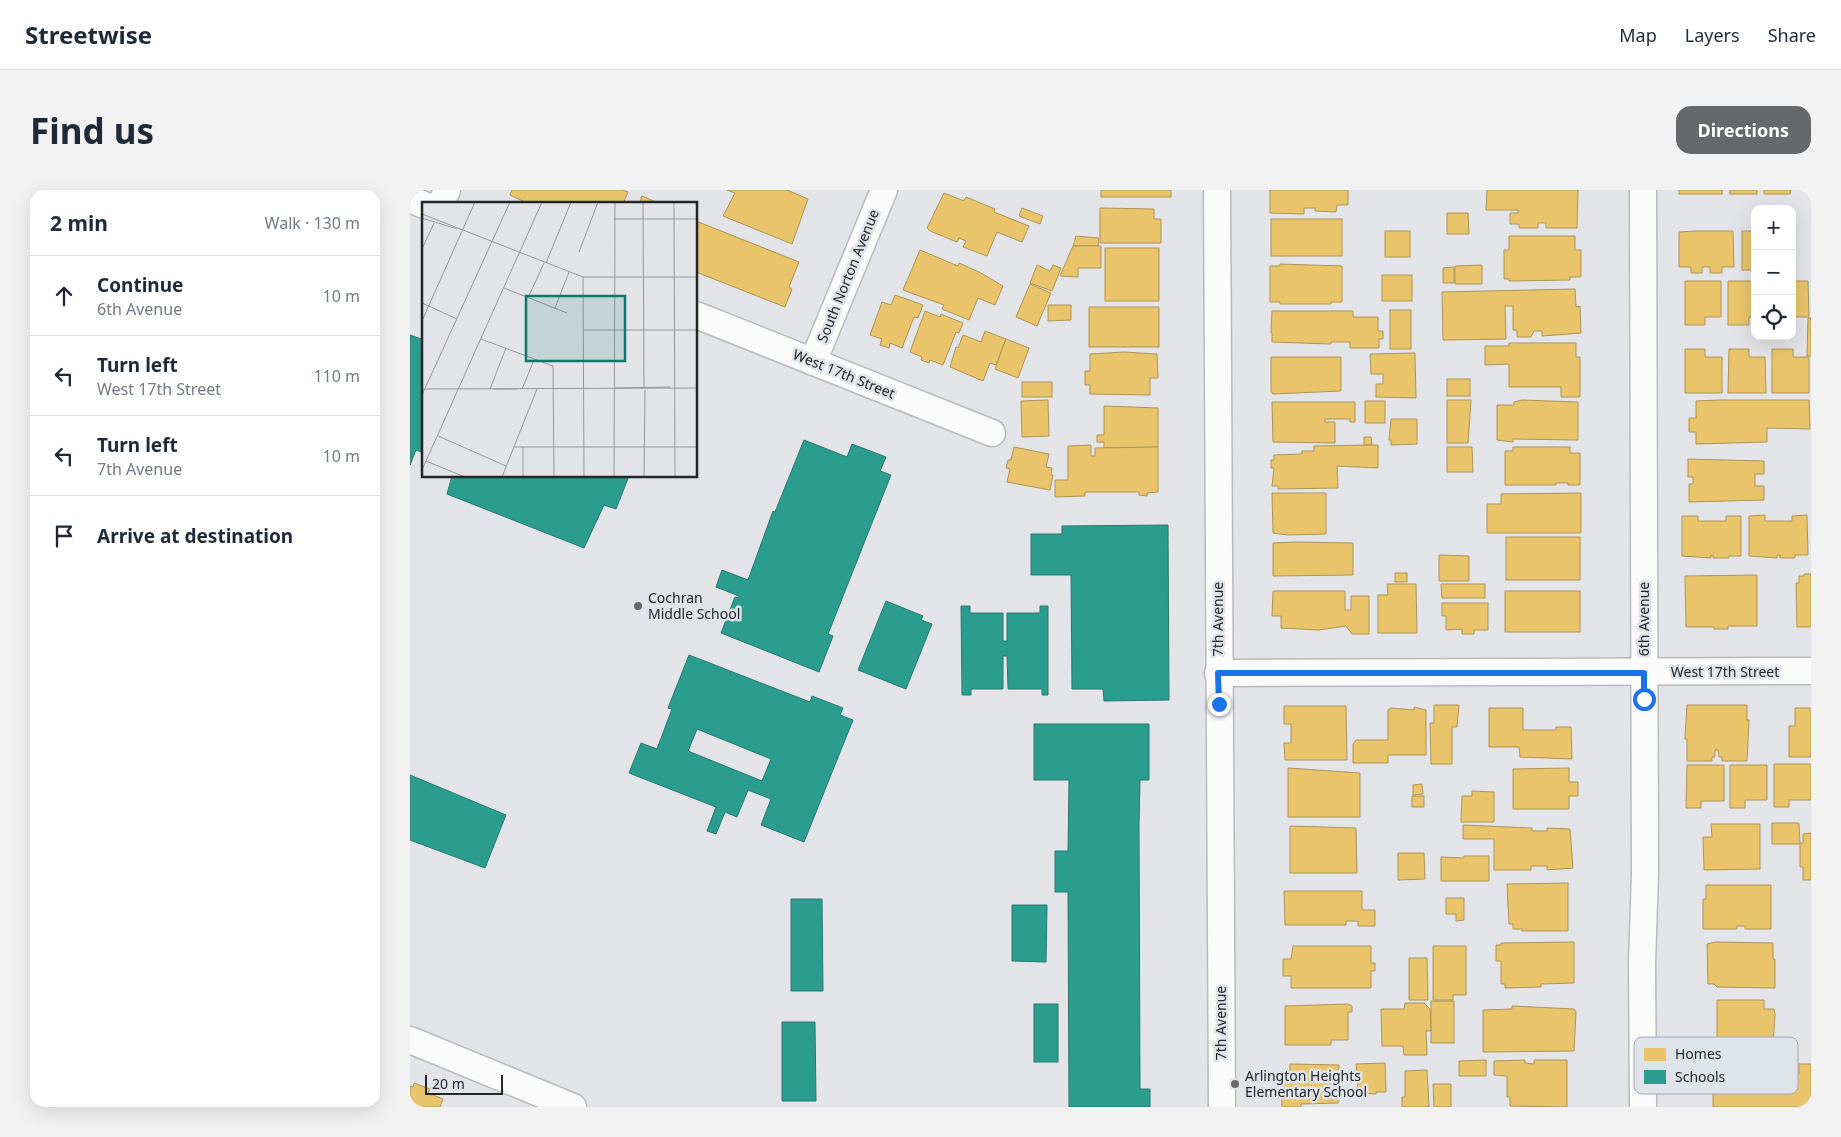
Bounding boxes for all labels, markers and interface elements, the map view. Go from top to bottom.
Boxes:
text: Streetwise [25,18,152,51]
text: Map [1619,23,1657,47]
text: Layers [1685,23,1740,47]
text: Share [1768,23,1816,47]
button: Directions [1676,106,1811,154]
text: Find us [30,107,154,154]
inset map [422,202,698,478]
map controls [1751,205,1796,340]
button: + [1751,205,1796,250]
street label: South Norton Avenue [812,206,883,345]
text: 2 min [50,209,108,237]
text: Walk · 130 m [265,212,360,234]
button: − [1751,250,1796,295]
text: Continue [97,272,183,298]
icon: ahead [50,282,78,310]
text: 10 m [323,285,360,307]
button: locate [1751,295,1796,340]
text: 6th Avenue [97,298,182,320]
street label: West 17th Street [790,344,898,403]
text: Turn left [97,352,178,378]
icon: left [50,362,78,390]
text: 110 m [313,365,360,387]
text: West 17th Street [97,378,221,400]
text: Turn left [97,432,178,458]
icon: left [50,442,78,470]
text: 10 m [323,445,360,467]
text: 7th Avenue [97,458,182,480]
icon: arrive [50,522,78,550]
text: Arrive at destination [97,523,293,549]
street label: 7th Avenue [1208,582,1227,656]
street label: 6th Avenue [1634,582,1653,656]
place label: Cochran Middle School [648,588,740,623]
marker: Cochran Middle School [632,600,644,612]
street label: West 17th Street [1671,662,1779,681]
route start [1633,688,1656,711]
route end [1208,693,1231,716]
street label: 7th Avenue [1211,986,1230,1060]
legend [1634,1037,1798,1094]
text: Homes [1675,1044,1722,1063]
place label: Arlington Heights Elementary School [1245,1066,1367,1101]
text: Schools [1675,1067,1726,1086]
scale bar [425,1072,502,1095]
text: 20 m [432,1074,465,1093]
marker: Arlington Heights Elementary School [1229,1078,1241,1090]

